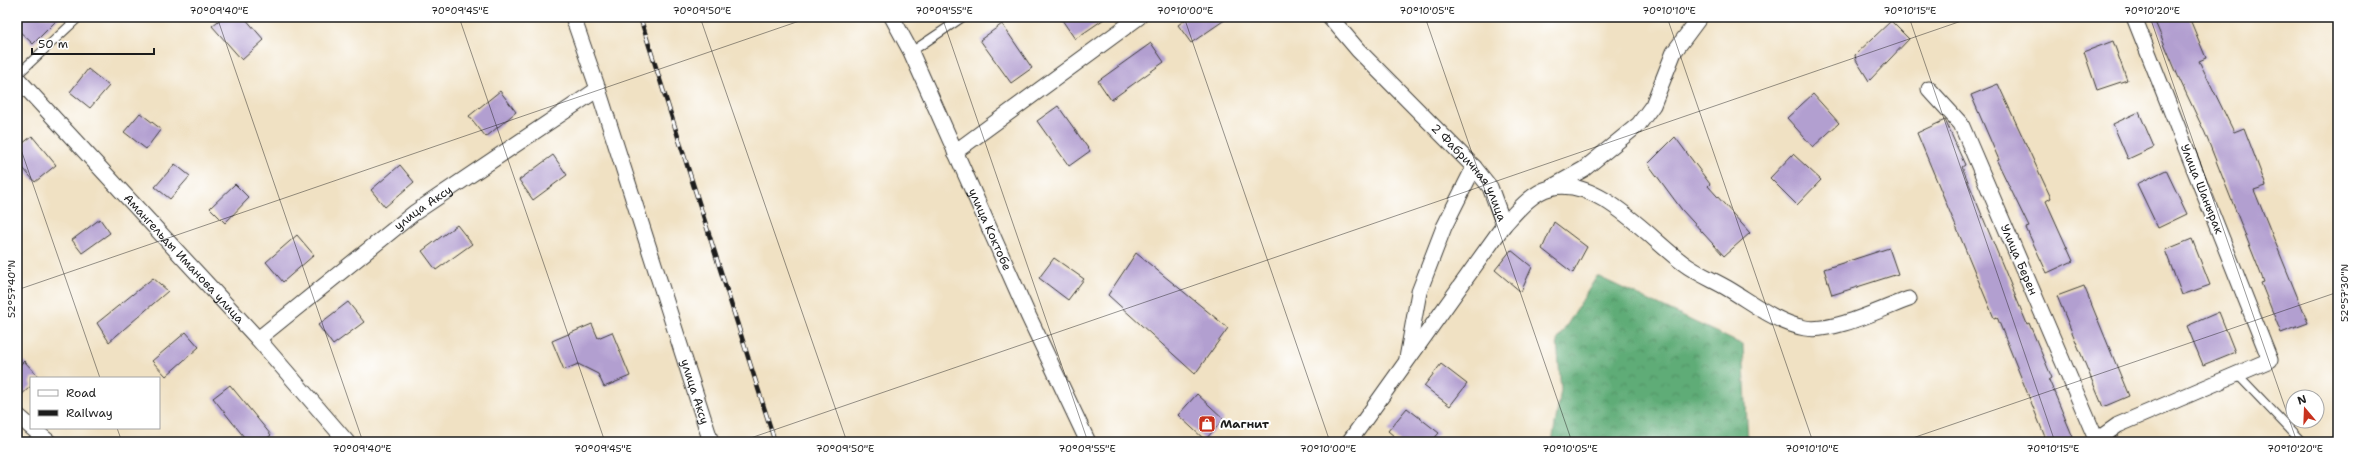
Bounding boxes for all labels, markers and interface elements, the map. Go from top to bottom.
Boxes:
text: 70°09'40"E [189,4,249,17]
text: 70°09'45"E [431,4,489,17]
text: 70°09'50"E [673,4,731,17]
text: 70°09'55"E [915,4,973,17]
text: 70°10'00"E [1157,4,1213,17]
text: 70°10'05"E [1399,4,1455,17]
text: 70°10'10"E [1642,4,1696,17]
text: 70°10'15"E [1884,4,1936,17]
text: 70°10'20"E [2124,4,2180,17]
scale bar [32,30,154,56]
text: 50 m [38,36,68,52]
street label: 2 Фабричная улица [1428,120,1510,224]
street label: Улица Шанырак [2177,142,2228,237]
street label: улица Аксу [391,182,455,234]
street label: улица Коктобе [965,186,1015,273]
street label: Амангельды Иманова улица [120,191,248,327]
street label: Улица Берен [1997,222,2041,297]
text: 52°57'40"N [5,260,18,318]
text: 52°57'30"N [2338,264,2351,322]
street label: улица Аксу [677,357,713,426]
legend [30,377,160,429]
text: Road [66,385,97,401]
north arrow [2285,389,2325,429]
text: N [2295,391,2309,409]
text: Railway [66,405,113,421]
shop icon: Магнит [1197,414,1217,434]
place label: Магнит [1220,416,1270,432]
text: 70°09'40"E [332,442,392,455]
text: 70°09'45"E [574,442,632,455]
text: 70°09'50"E [816,442,874,455]
text: 70°09'55"E [1058,442,1116,455]
text: 70°10'00"E [1300,442,1356,455]
text: 70°10'05"E [1542,442,1598,455]
text: 70°10'10"E [1785,442,1839,455]
text: 70°10'15"E [2027,442,2079,455]
text: 70°10'20"E [2267,442,2323,455]

